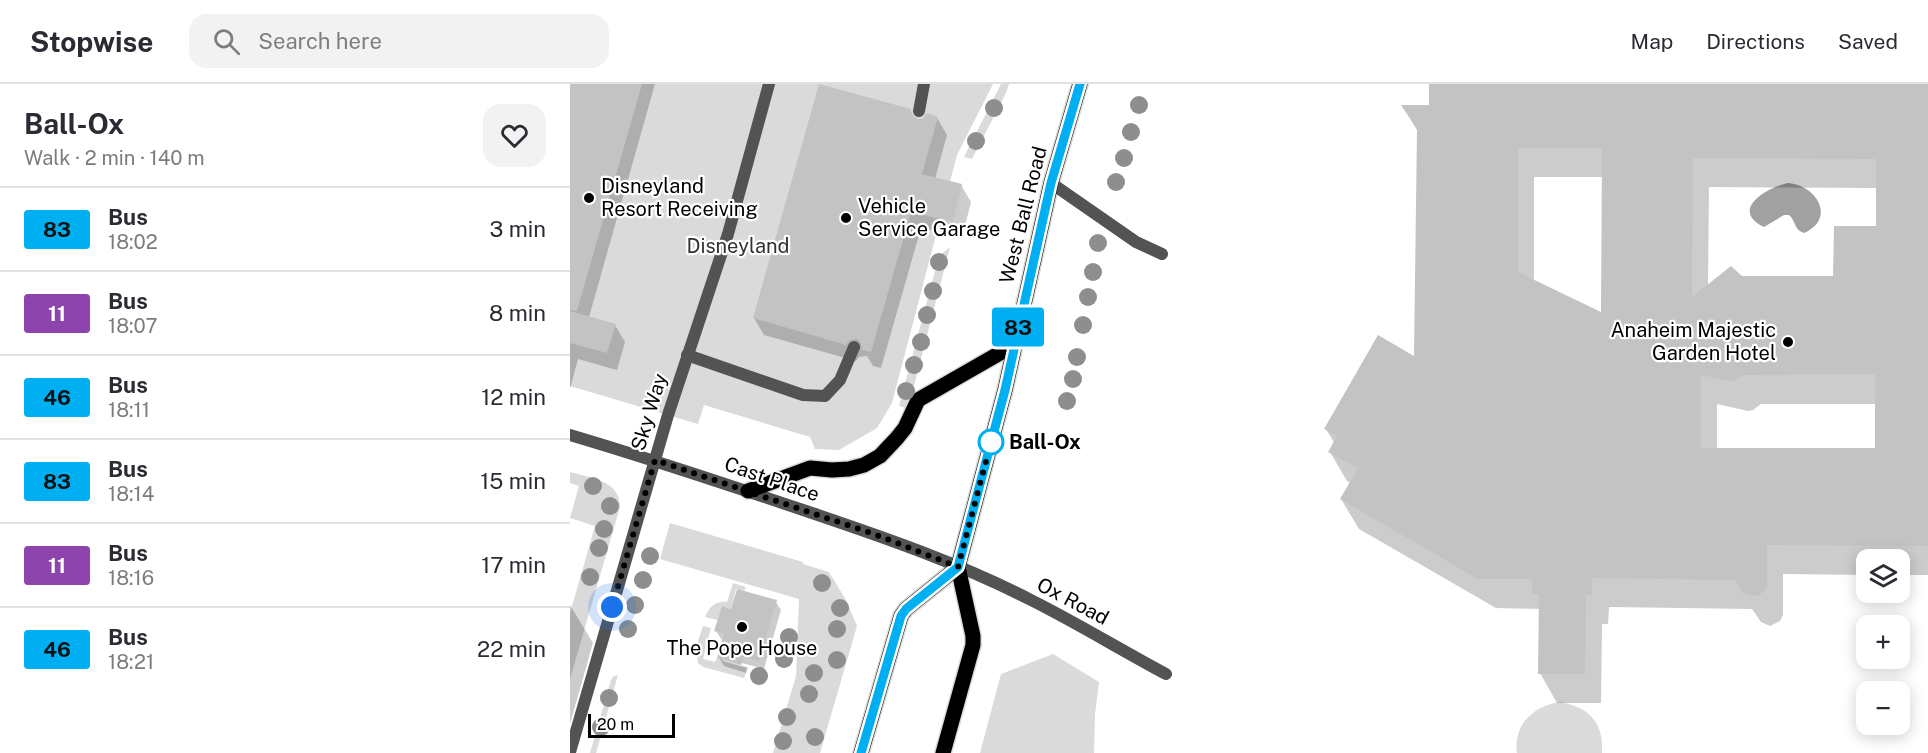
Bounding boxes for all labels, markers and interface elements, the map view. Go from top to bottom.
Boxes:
search box [189,14,609,68]
text: Stopwise [30,25,153,58]
icon: search [210,25,243,58]
text: Search here [258,28,382,54]
text: Map [1631,29,1673,54]
text: Directions [1706,29,1805,54]
text: Saved [1838,29,1898,54]
button: heart [483,104,546,167]
text: Ball-Ox [24,107,124,140]
street label: West Ball Road [994,144,1052,286]
text: Walk · 2 min · 140 m [24,146,205,170]
place label: Disneyland Resort Receiving [601,174,758,221]
marker: Disneyland Resort Receiving [582,191,596,205]
place label: Vehicle Service Garage [858,194,1000,241]
text: Bus [108,204,148,230]
marker: Vehicle Service Garage [839,211,853,225]
text: 3 min [489,216,546,242]
text: 83 [43,217,71,242]
text: 18:02 [108,230,158,254]
park label: Disneyland [687,234,789,258]
text: Bus [108,288,148,314]
text: 8 min [489,300,546,326]
text: 11 [48,301,66,326]
line badge: 83 [991,308,1045,346]
text: 18:07 [108,314,157,338]
text: 83 [1004,315,1032,340]
place label: Anaheim Majestic Garden Hotel [1610,318,1776,365]
marker: Anaheim Majestic Garden Hotel [1781,335,1795,349]
street label: Sky Way [626,370,672,454]
text: Bus [108,372,148,398]
text: 12 min [481,384,546,410]
text: 46 [43,385,71,410]
text: 18:11 [108,398,150,422]
marker: Ball-Ox [978,429,1004,455]
place label: Ball-Ox [1009,430,1081,454]
street label: Cast Place [721,452,823,506]
text: Bus [108,456,148,482]
text: 15 min [480,468,546,494]
text: 83 [43,469,71,494]
text: 18:14 [108,482,154,506]
text: Bus [108,540,148,566]
map controls [1856,549,1910,735]
button: layers [1856,549,1910,603]
text: 17 min [481,552,546,578]
text: 11 [48,553,66,578]
text: 18:16 [108,566,154,590]
street label: Ox Road [1033,572,1113,630]
your location [597,592,627,622]
button: + [1856,615,1910,669]
marker: The Pope House [735,620,749,634]
text: Bus [108,624,148,650]
text: 22 min [477,636,546,662]
place label: The Pope House [667,636,817,660]
text: 46 [43,637,71,662]
text: 18:21 [108,650,154,674]
button: − [1856,681,1910,735]
scale bar [588,711,675,738]
text: 20 m [597,715,634,734]

